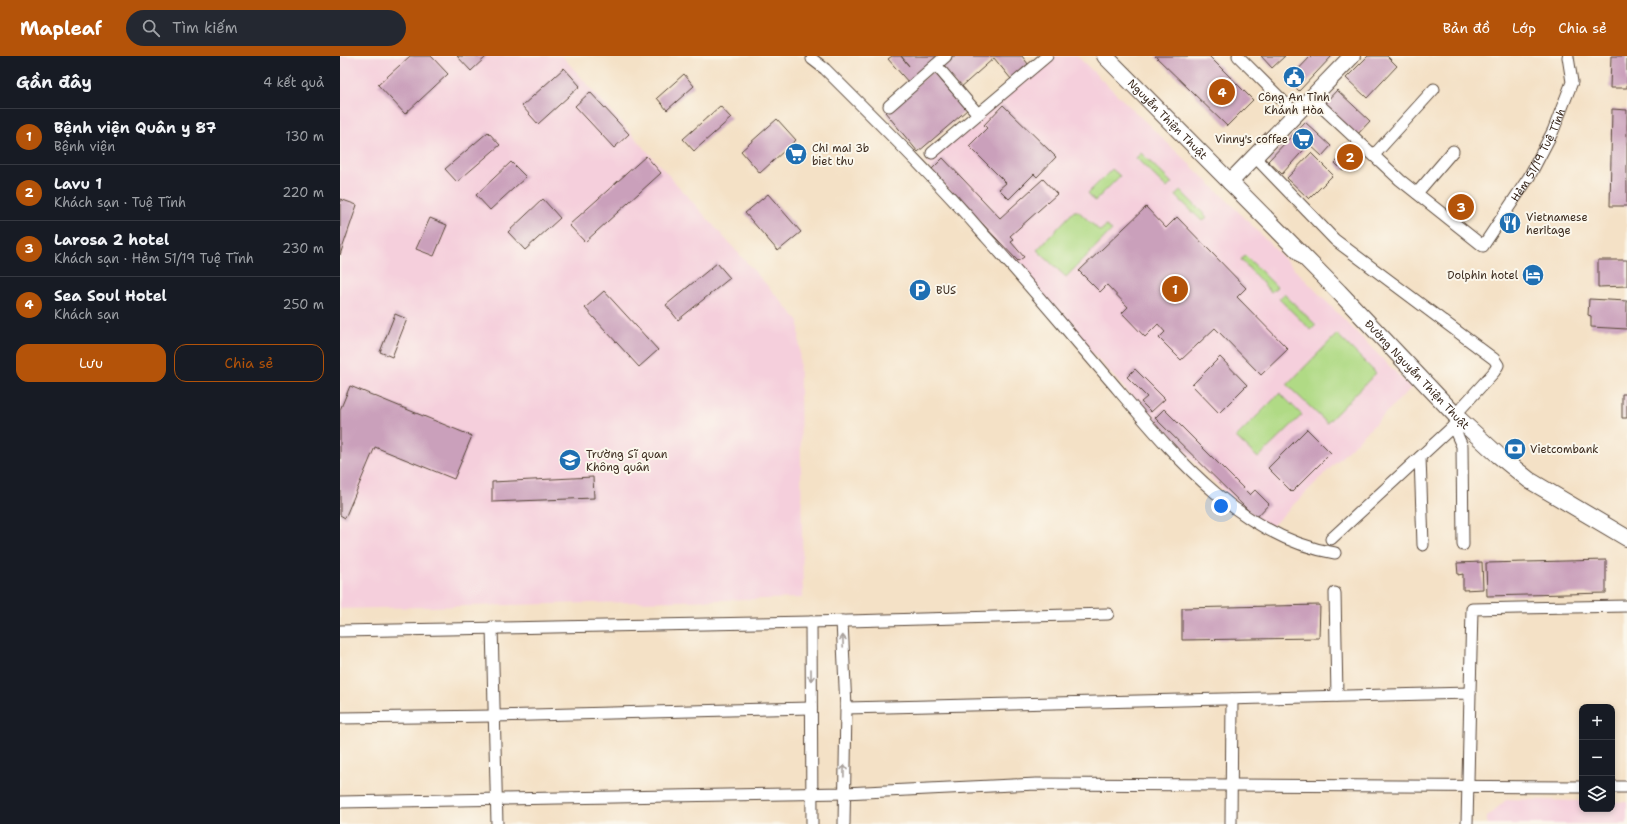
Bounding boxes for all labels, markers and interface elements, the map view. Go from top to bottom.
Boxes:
search box [126,10,406,46]
text: Mapleaf [20,16,102,41]
icon: search [140,17,162,39]
text: Tìm kiếm [172,18,238,38]
text: Bản đồ [1443,19,1490,37]
text: Lớp [1512,19,1536,37]
text: Chia sẻ [1558,19,1607,37]
public building icon: Công An Tỉnh Khánh Hòa [1281,64,1307,90]
text: Gần đây [16,71,92,93]
text: 4 kết quả [263,74,324,91]
street label: Nguyễn Thiện Thuật [1124,76,1211,163]
pin: 4 [1209,77,1235,107]
place label: Công An Tỉnh Khánh Hòa [1258,90,1330,118]
street label: Hẻm 51/19 Tuệ Tĩnh [1507,106,1569,204]
text: Bệnh viện Quân y 87 [54,118,216,138]
supermarket icon: Vinny's coffee [1290,126,1316,152]
text: 1 [26,128,32,145]
text: 130 m [286,128,324,145]
place label: Vinny's coffee [1215,132,1288,147]
text: Bệnh viện [54,138,115,155]
supermarket icon: Chi mai 3b biet thu [783,141,809,167]
place label: Chi mai 3b biet thu [812,141,869,169]
pin: 2 [1337,142,1363,172]
text: Lavu 1 [54,174,102,194]
text: 2 [24,184,34,201]
text: 220 m [282,184,324,201]
pin: 3 [1448,192,1474,222]
text: Khách sạn · Tuệ Tĩnh [54,194,186,211]
restaurant icon: Vietnamese heritage [1497,210,1523,236]
place label: Vietnamese heritage [1526,210,1588,238]
text: Larosa 2 hotel [54,230,169,250]
text: 3 [24,240,34,257]
text: 230 m [282,240,324,257]
text: Khách sạn · Hẻm 51/19 Tuệ Tĩnh [54,250,254,267]
hotel icon: Dolphin hotel [1520,262,1546,288]
place label: Dolphin hotel [1447,268,1519,283]
pin: 1 [1162,274,1188,304]
parking icon: BUS [907,277,933,303]
place label: BUS [936,283,956,298]
text: Sea Soul Hotel [54,286,167,306]
text: 4 [24,296,34,313]
text: 250 m [283,296,324,313]
text: Khách sạn [54,306,119,323]
street label: Đường Nguyễn Thiện Thuật [1361,316,1473,433]
button: Lưu [16,344,166,382]
button: Chia sẻ [174,344,324,382]
bank icon: Vietcombank [1502,436,1528,462]
place label: Vietcombank [1530,442,1599,457]
school or university icon: Trường Sĩ quan Không quân [557,447,583,473]
place label: Trường Sĩ quan Không quân [586,447,668,475]
your location [1211,496,1231,516]
one-way arrow [839,635,847,648]
one-way arrow [807,668,815,681]
map controls [1579,704,1615,812]
button: + [1579,704,1615,740]
button: − [1579,740,1615,776]
one-way arrow [841,765,848,778]
button: layers [1579,776,1615,812]

